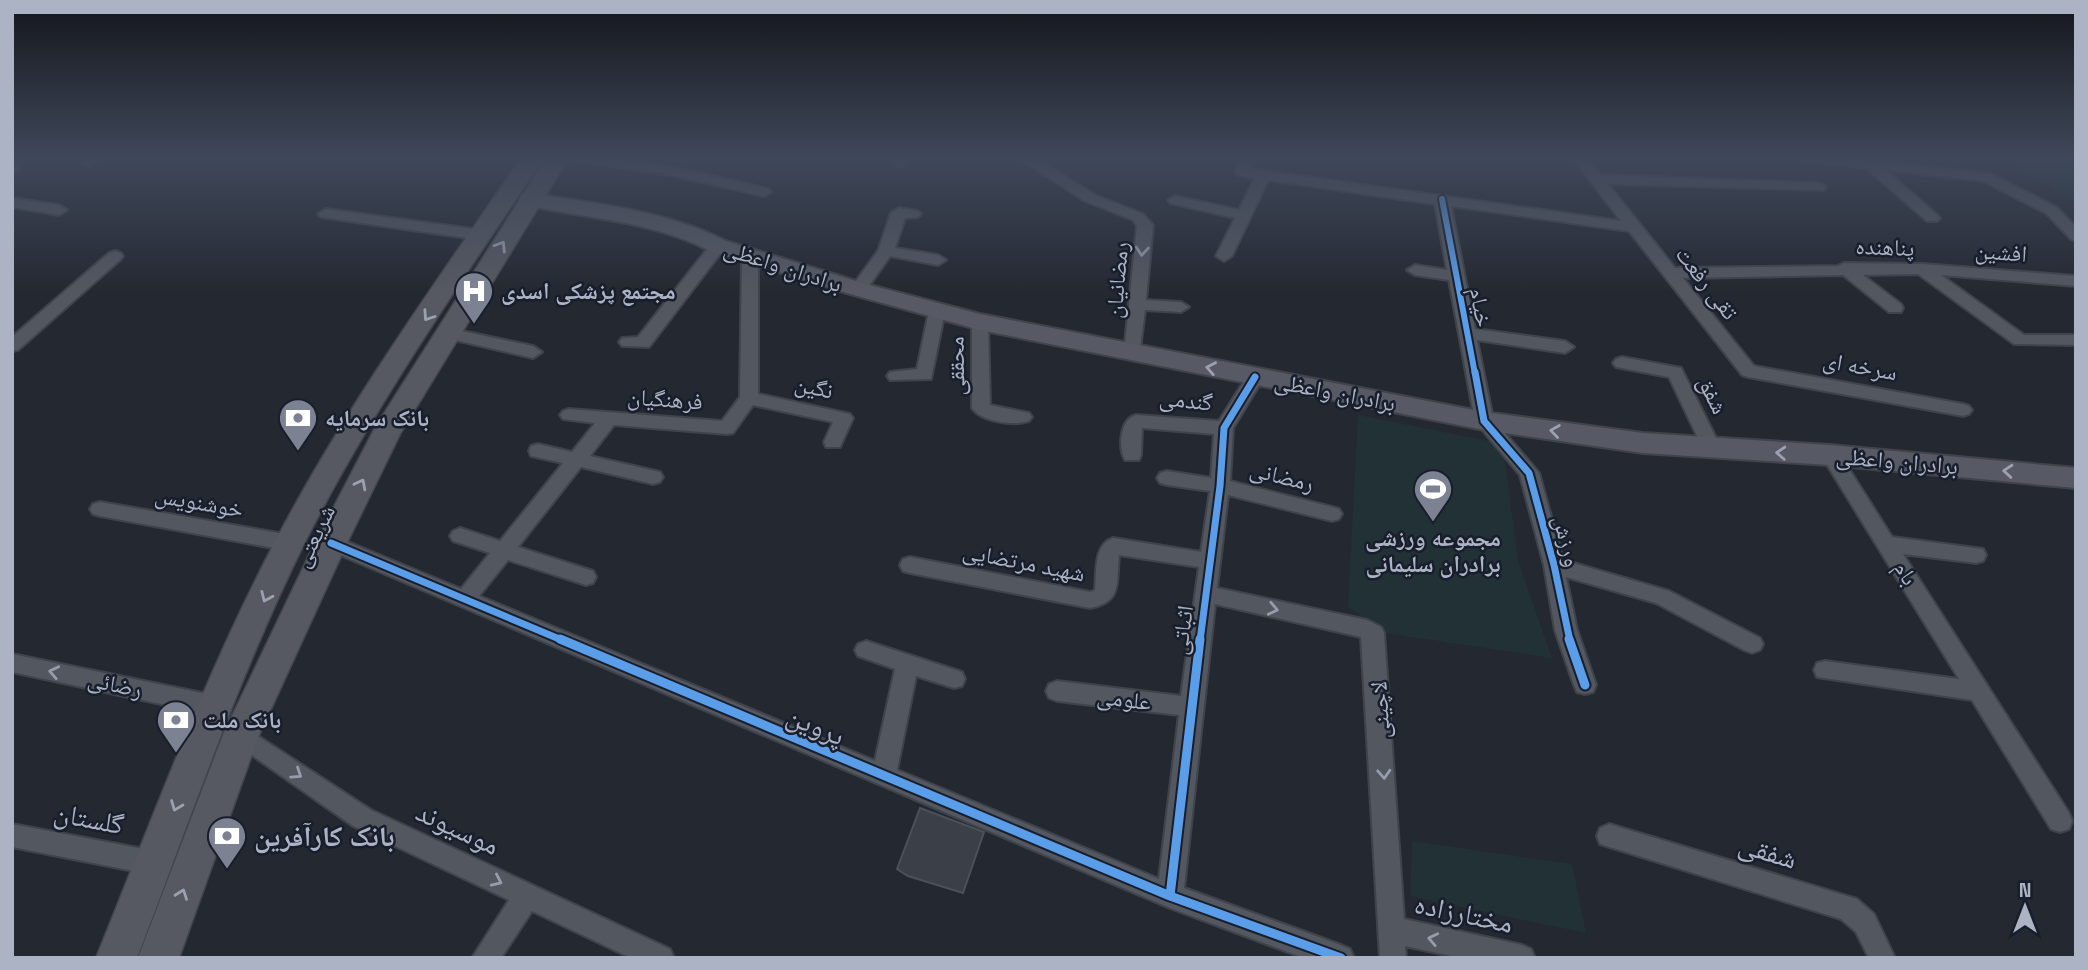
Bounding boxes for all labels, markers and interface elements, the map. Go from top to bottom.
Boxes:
street label: پناهنده [1855,231,1915,263]
street label: برادران واعظی [720,233,846,299]
street label: افشین [1974,235,2028,269]
one-way arrow [493,240,506,253]
street label: رمضانیان [1099,240,1135,320]
street label: تقی رفعت [1669,240,1745,326]
one-way arrow [1135,246,1150,257]
hospital icon: مجتمع پزشکی اسدی [453,270,495,325]
place label: مجتمع پزشکی اسدی [501,276,676,306]
street label: خیام [1461,285,1500,330]
one-way arrow [423,308,436,321]
street label: محققی [940,336,972,396]
street label: سرخه ای [1820,345,1900,387]
one-way arrow [1205,361,1217,376]
street label: برادران واعظی [1272,366,1398,418]
street label: نگین [792,368,836,406]
street label: شفق [1691,371,1735,419]
street label: فرهنگیان [626,381,704,417]
street label: گندمی [1158,382,1215,418]
bank icon: بانک سرمایه [277,397,319,452]
place label: بانک سرمایه [325,403,429,433]
one-way arrow [1549,423,1561,438]
street label: برادران واعظی [1835,441,1959,481]
one-way arrow [1775,445,1786,460]
street label: رمضانی [1247,454,1317,498]
one-way arrow [2002,464,2013,479]
sports icon: مجموعه ورزشی برادران سلیمانی [1412,468,1454,523]
street label: خوشنویس [152,479,246,525]
one-way arrow [352,479,366,491]
street label: شریعتی [286,500,342,572]
street label: ورزش [1546,512,1588,570]
place label: مجموعه ورزشی برادران سلیمانی [1365,523,1501,579]
street label: شهید مرتضایی [960,535,1088,589]
street label: بام [1886,555,1925,591]
one-way arrow [260,590,274,603]
one-way arrow [1267,600,1279,615]
street label: اثباتی [1164,603,1200,657]
street label: رضائی [85,664,145,704]
one-way arrow [48,665,60,680]
street label: علومی [1095,681,1153,717]
street label: لاچینی [1364,681,1396,739]
street label: پروین [781,697,851,753]
bank icon: بانک ملت [155,699,197,754]
place label: بانک ملت [203,705,281,735]
one-way arrow [289,765,302,778]
one-way arrow [1376,769,1391,780]
street label: موسیوند [410,793,506,863]
street label: گلستان [51,794,127,842]
one-way arrow [170,800,184,812]
bank icon: بانک کارآفرین [206,815,248,870]
place label: بانک کارآفرین [254,818,394,854]
street label: شفقی [1734,825,1802,877]
north arrow [1990,872,2060,942]
one-way arrow [490,873,502,887]
text: N [2019,878,2031,903]
street label: مختارزاده [1411,885,1517,941]
one-way arrow [173,888,187,900]
one-way arrow [1427,933,1439,948]

